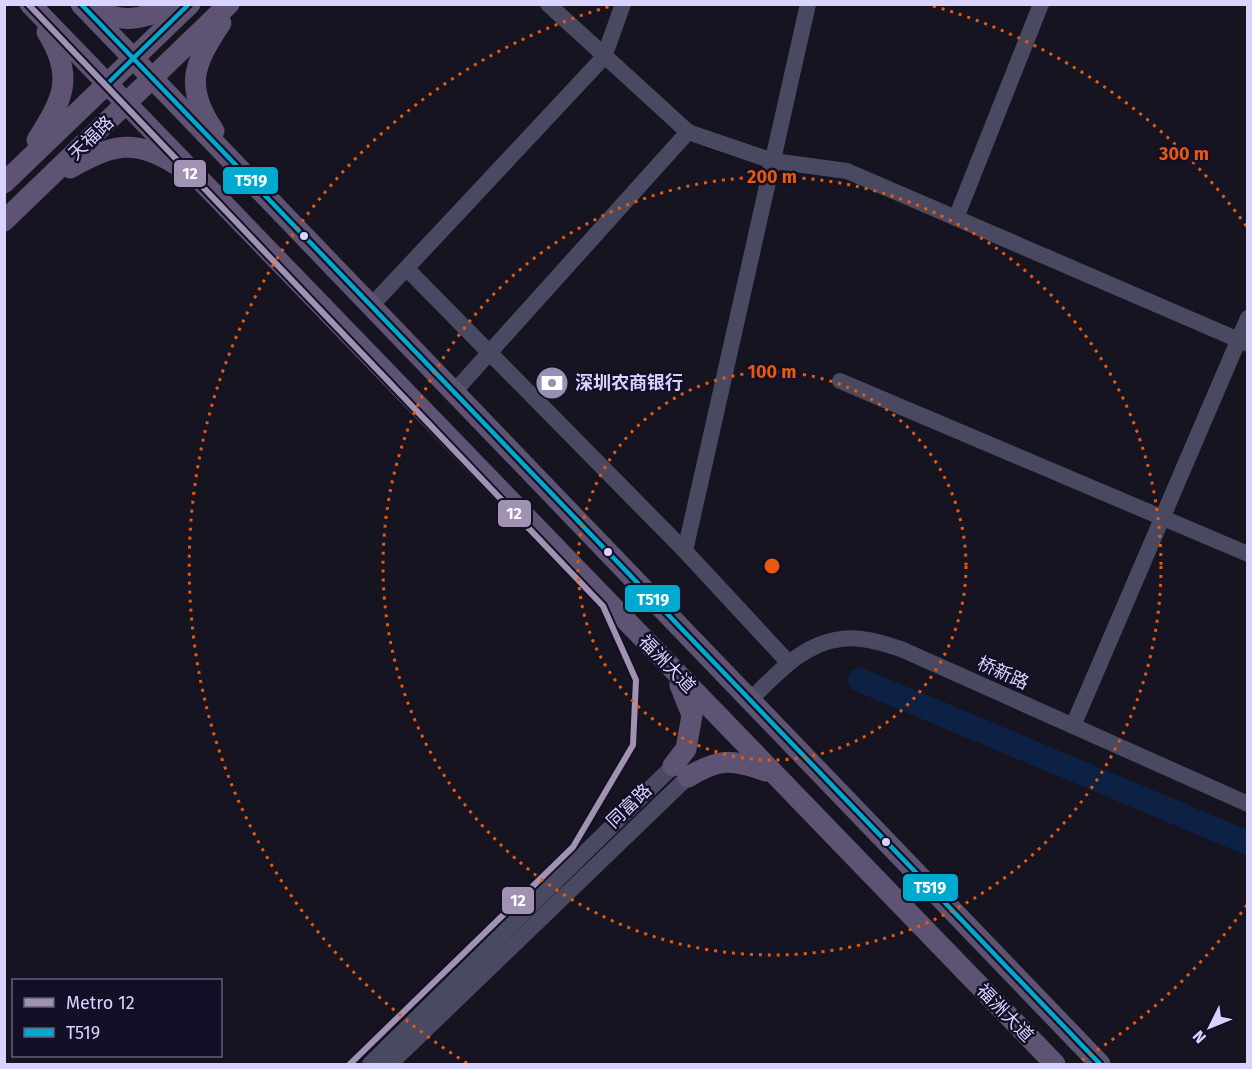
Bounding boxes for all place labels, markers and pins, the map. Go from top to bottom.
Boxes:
unlabelled marker [298,230,310,242]
bank icon: 深圳农商银行 [534,365,570,401]
place label: 深圳农商银行 [575,372,683,394]
unlabelled marker [602,546,614,558]
centre of rings [762,556,782,576]
unlabelled marker [880,836,892,848]

